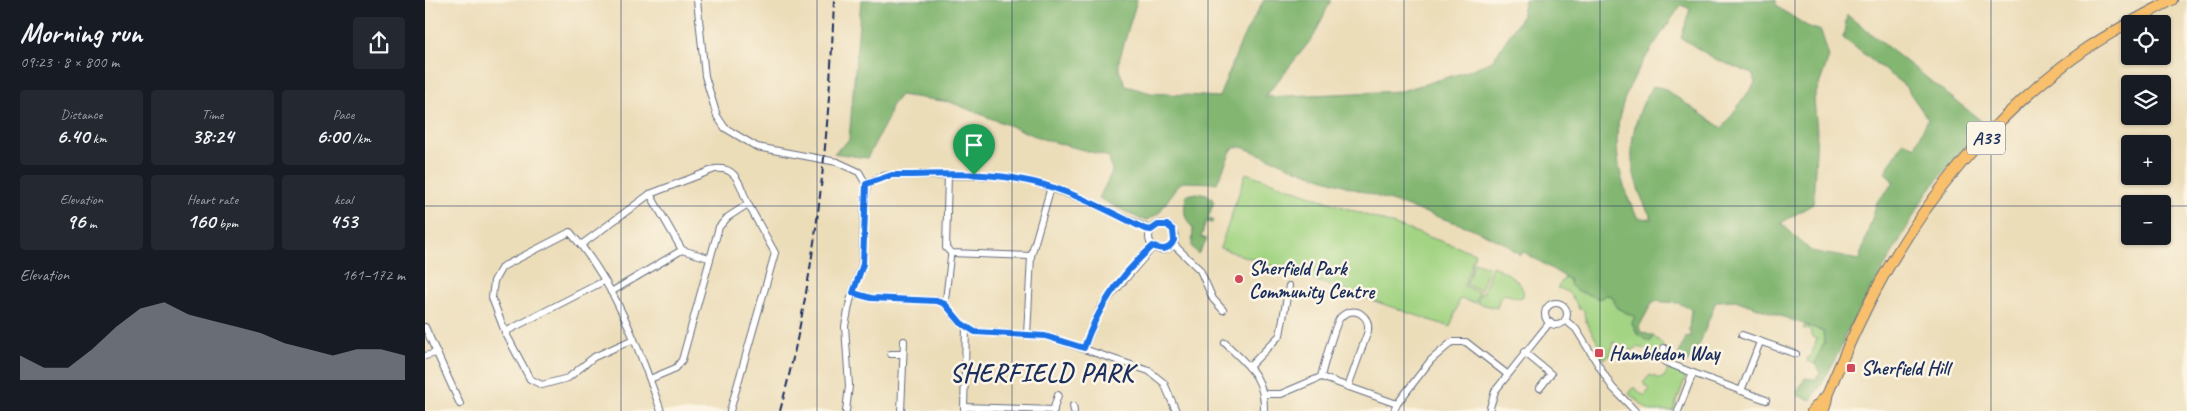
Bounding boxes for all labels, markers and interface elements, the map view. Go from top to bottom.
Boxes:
text: Morning run [20,15,142,50]
map controls [2121,15,2171,245]
button: locate [2121,15,2171,65]
button: share [353,17,405,69]
text: 09:23 · 8 × 800 m [20,52,119,72]
button: layers [2121,75,2171,125]
text: Distance [61,106,102,123]
text: Time [202,106,223,123]
text: Pace [333,106,354,123]
road number: A33 [1967,122,2005,154]
text: 6.40 [56,123,89,149]
text: 38:24 [192,123,233,149]
text: 6:00 [316,123,349,149]
pin [953,124,995,175]
text: km [89,130,107,147]
text: /km [349,130,371,147]
icon: arrive [960,131,988,159]
button: + [2121,135,2171,185]
text: Elevation [60,191,103,208]
text: Heart rate [187,191,238,208]
text: kcal [334,191,353,208]
button: − [2121,195,2171,245]
text: 96 [66,208,85,234]
text: 160 [187,208,216,234]
text: 453 [329,208,358,234]
text: m [85,215,97,232]
text: bpm [216,215,238,232]
place label: Sherfield Park Community Centre [1249,256,1375,305]
text: Elevation [20,265,69,285]
text: 161–172 m [342,265,405,285]
marker: Sherfield Park Community Centre [1233,273,1245,285]
place label: Hambledon Way [1609,341,1722,366]
marker: Hambledon Way [1593,347,1605,359]
place label: Sherfield Hill [1861,356,1953,381]
district label: SHERFIELD PARK [950,357,1139,389]
marker: Sherfield Hill [1845,362,1857,374]

